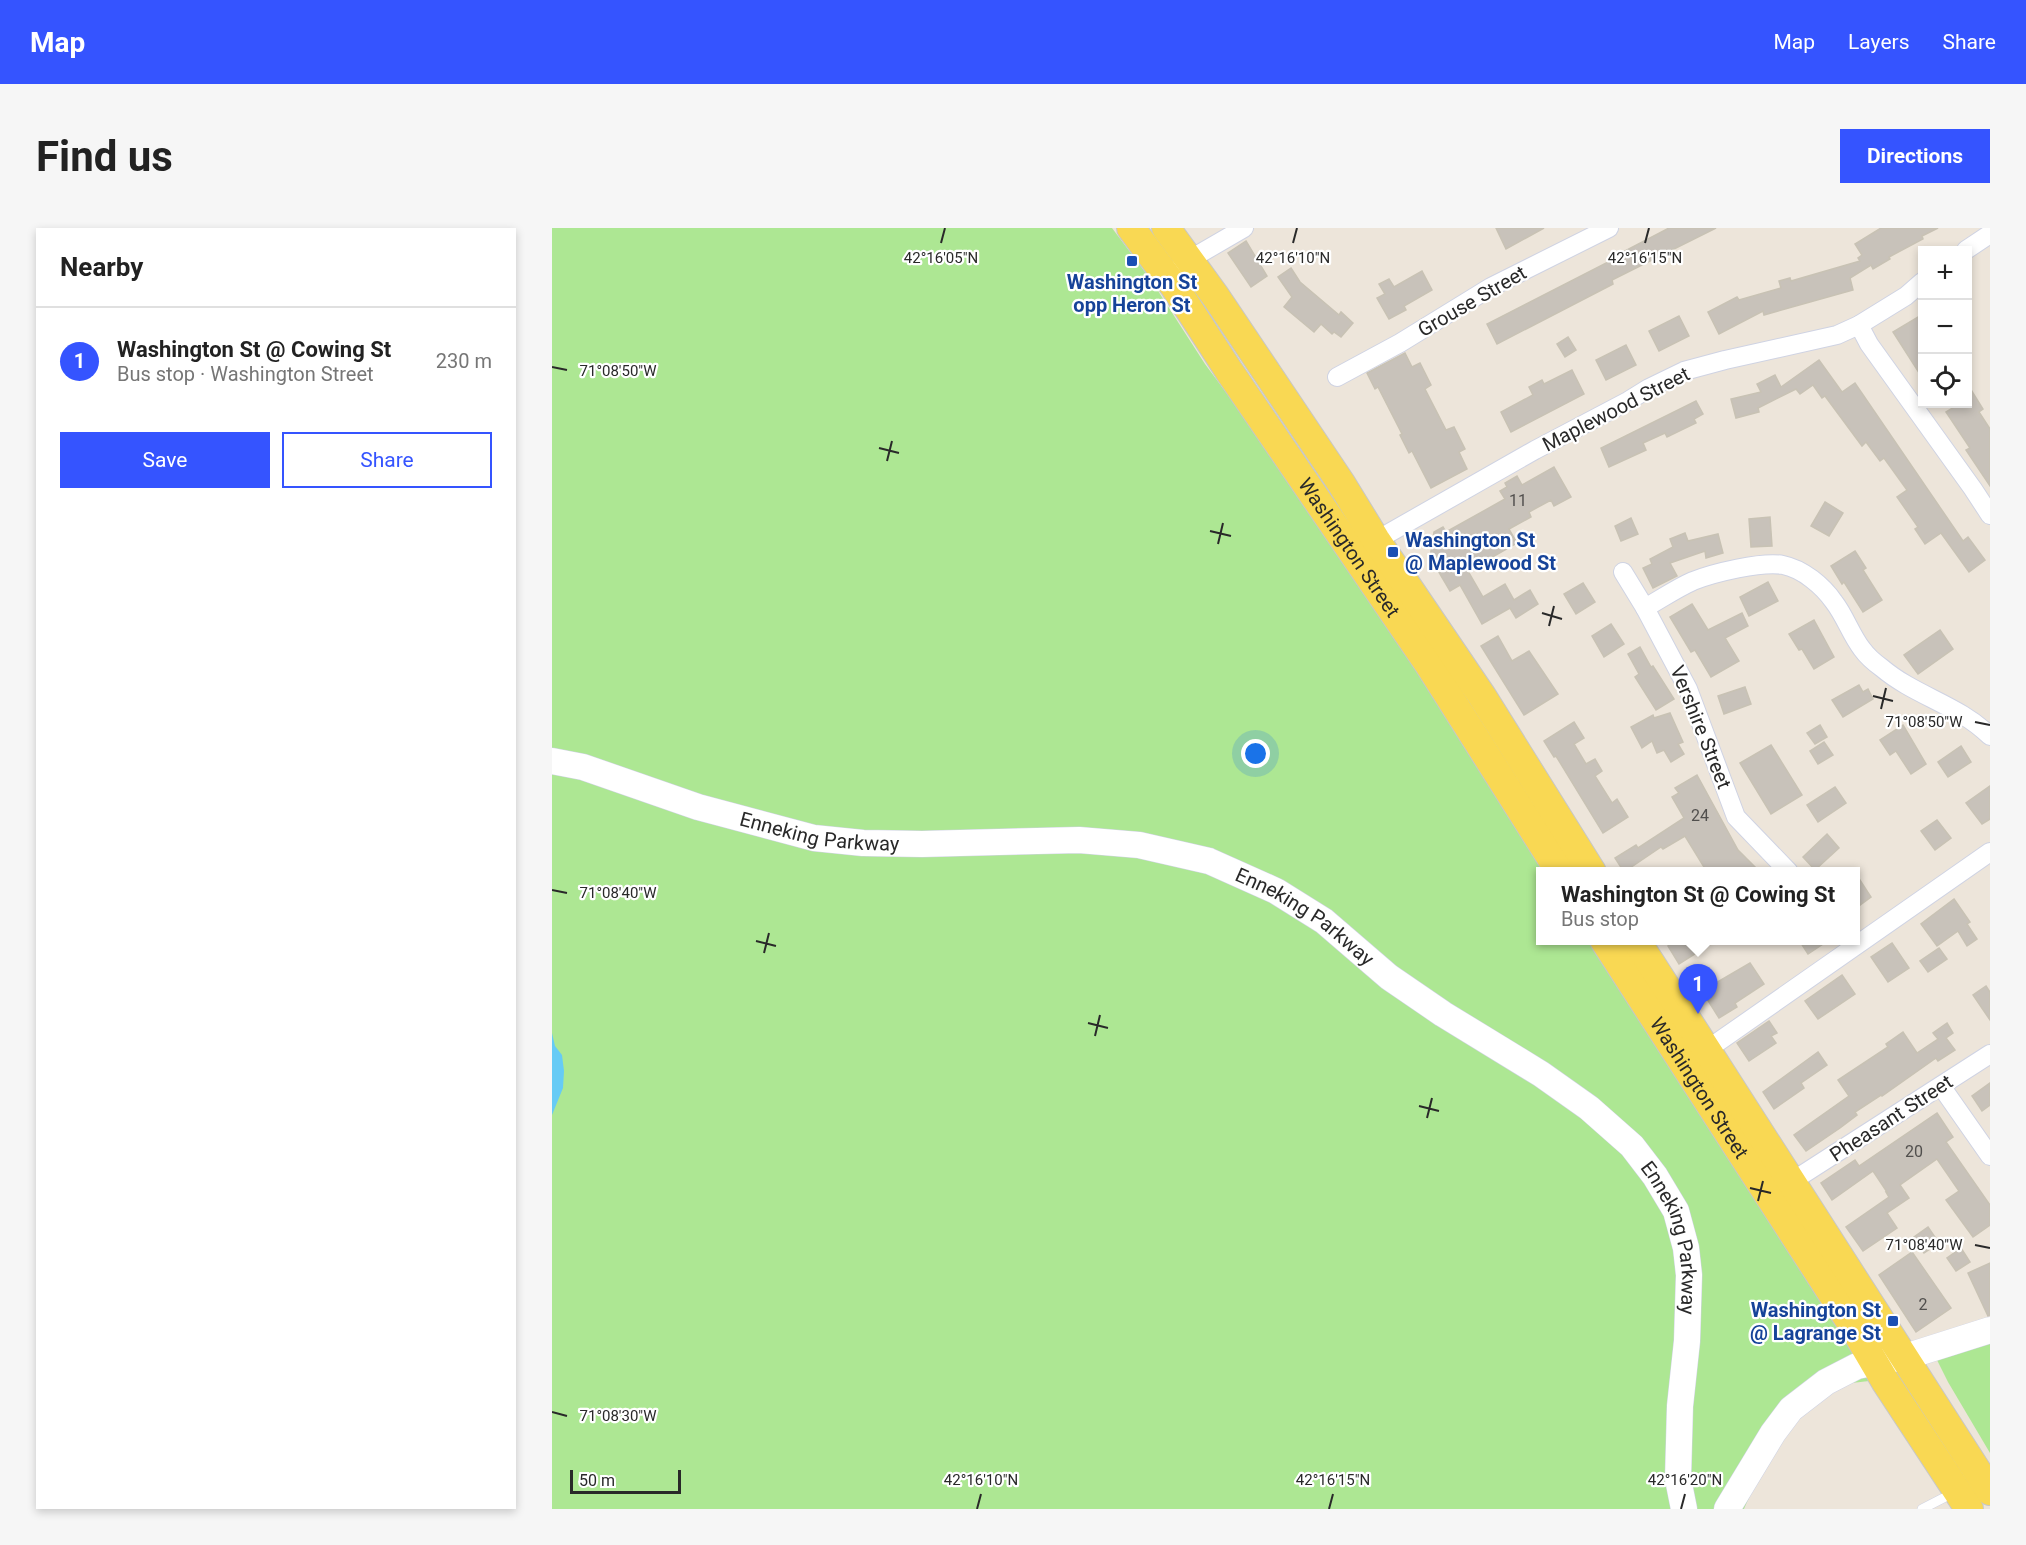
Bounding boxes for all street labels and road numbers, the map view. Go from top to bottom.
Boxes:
street label: Grouse Street [1413,260,1531,342]
street label: Maplewood Street [1538,362,1694,456]
street label: Washington Street [1293,473,1405,622]
street label: Vershire Street [1665,662,1737,792]
street label: Enneking Parkway [737,807,900,856]
street label: Enneking Parkway [1232,862,1379,971]
street label: Washington Street [1645,1013,1754,1163]
street label: Pheasant Street [1825,1069,1957,1167]
street label: Enneking Parkway [1636,1156,1702,1316]

